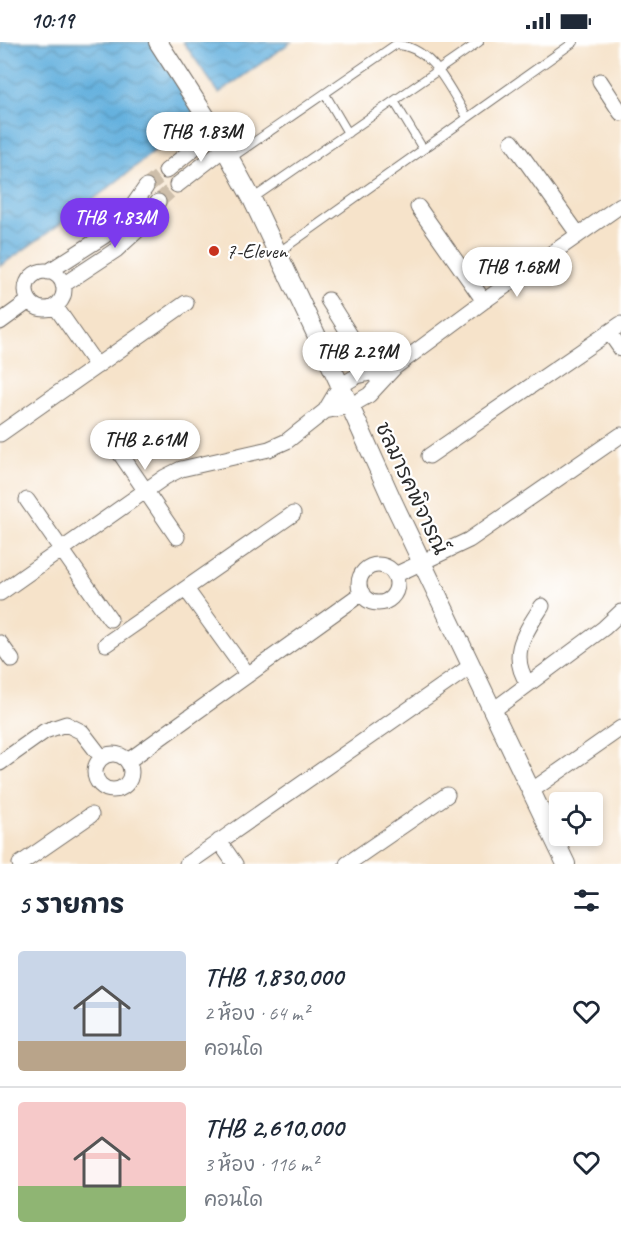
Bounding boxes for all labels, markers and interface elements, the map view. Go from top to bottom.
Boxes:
text: 10:19 [30,7,74,35]
pin: THB 1.83M [132,112,270,163]
text: THB 1.83M [160,119,242,144]
pin: THB 1.83M [46,198,184,249]
text: THB 1.83M [74,205,156,230]
place label: 7-Eleven [226,238,289,264]
marker: 7-Eleven [207,244,221,258]
pin: THB 1.68M [448,247,586,298]
text: THB 1.68M [476,254,558,279]
pin: THB 2.29M [288,332,426,383]
text: THB 2.29M [316,339,398,364]
street label: ชลมารคพิจารณ์ [370,417,454,559]
pin: THB 2.61M [76,420,214,471]
text: THB 2.61M [104,427,186,452]
map controls [549,792,603,846]
button: locate [549,792,603,846]
icon: filters [570,884,603,917]
text: 5 รายการ [18,888,124,921]
text: THB 1,830,000 [204,960,343,993]
icon: home [66,975,138,1047]
icon: heart [570,995,603,1028]
text: 2 ห้อง · 64 m² [204,1001,309,1026]
text: คอนโด [204,1036,263,1061]
text: THB 2,610,000 [204,1111,343,1144]
icon: home [66,1126,138,1198]
icon: heart [570,1146,603,1179]
text: 3 ห้อง · 116 m² [204,1152,318,1177]
text: คอนโด [204,1187,263,1212]

